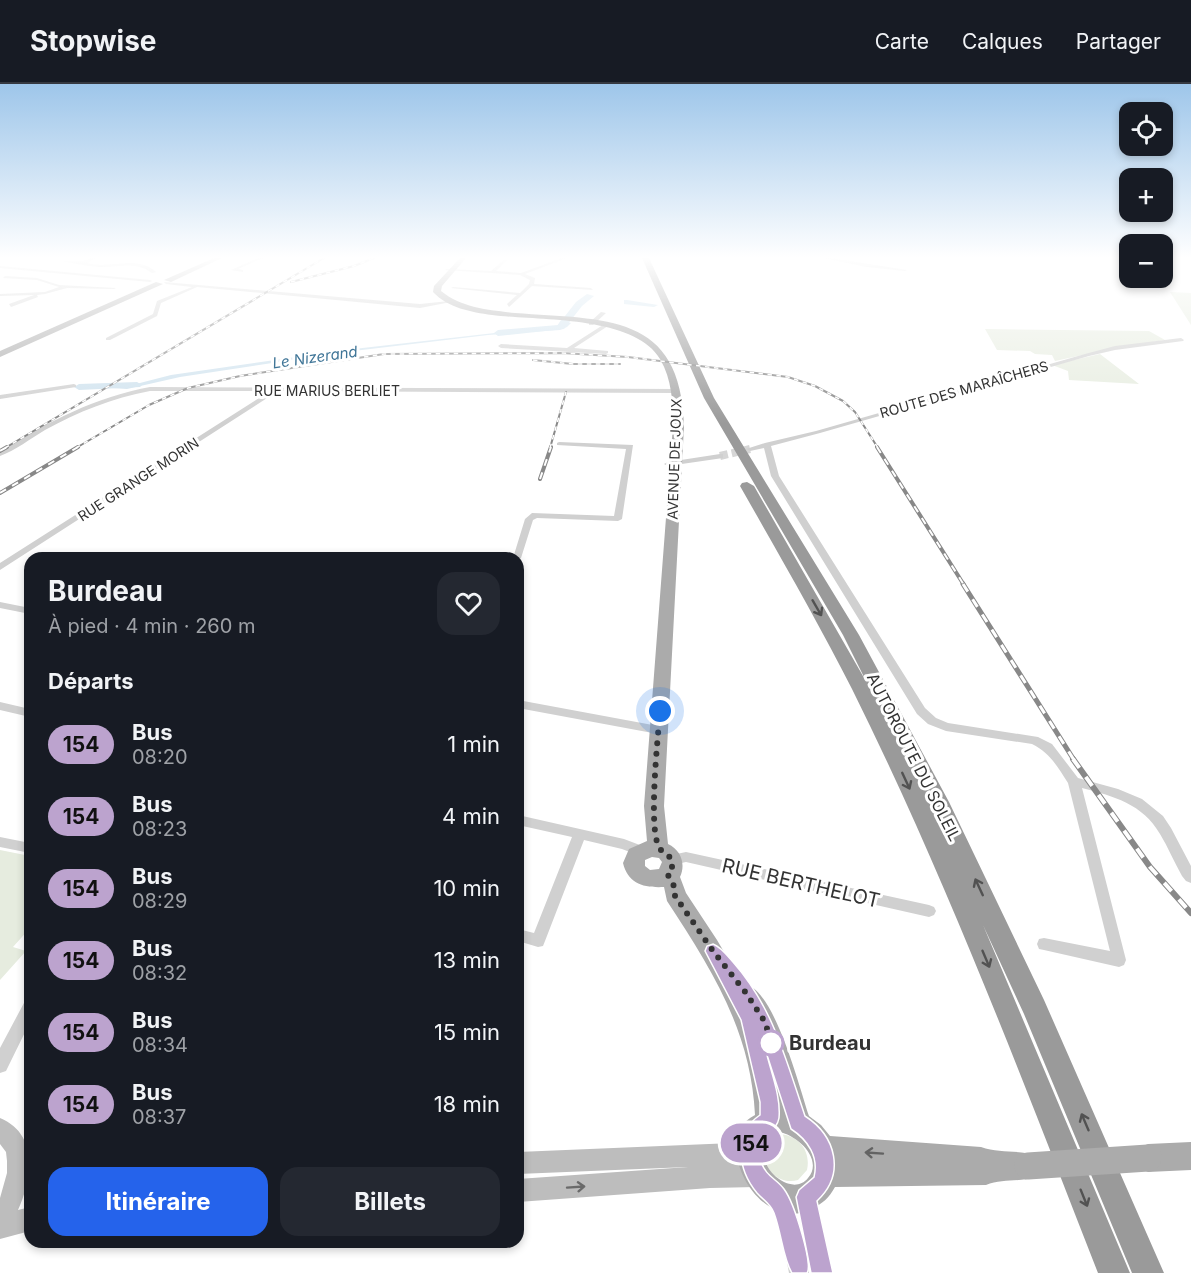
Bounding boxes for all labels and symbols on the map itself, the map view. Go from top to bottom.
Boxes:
water label: Le Nizerand [271,342,360,372]
street label: ROUTE DES MARAÎCHERS [878,357,1050,421]
street label: RUE MARIUS BERLIET [254,382,400,399]
street label: AVENUE DE JOUX [663,398,685,520]
street label: RUE GRANGE MORIN [74,433,202,525]
one-way arrow [812,599,824,616]
street label: AUTOROUTE DU SOLEIL [863,670,965,844]
your location [645,696,675,726]
one-way arrow [901,772,913,790]
street label: RUE BERTHELOT [720,853,882,913]
one-way arrow [973,878,984,896]
one-way arrow [981,949,992,968]
marker: Burdeau [758,1030,784,1056]
place label: Burdeau [789,1031,871,1055]
one-way arrow [1079,1114,1090,1132]
line badge: 154 [716,1124,786,1162]
one-way arrow [864,1147,884,1158]
one-way arrow [565,1181,585,1192]
one-way arrow [1079,1188,1090,1206]

